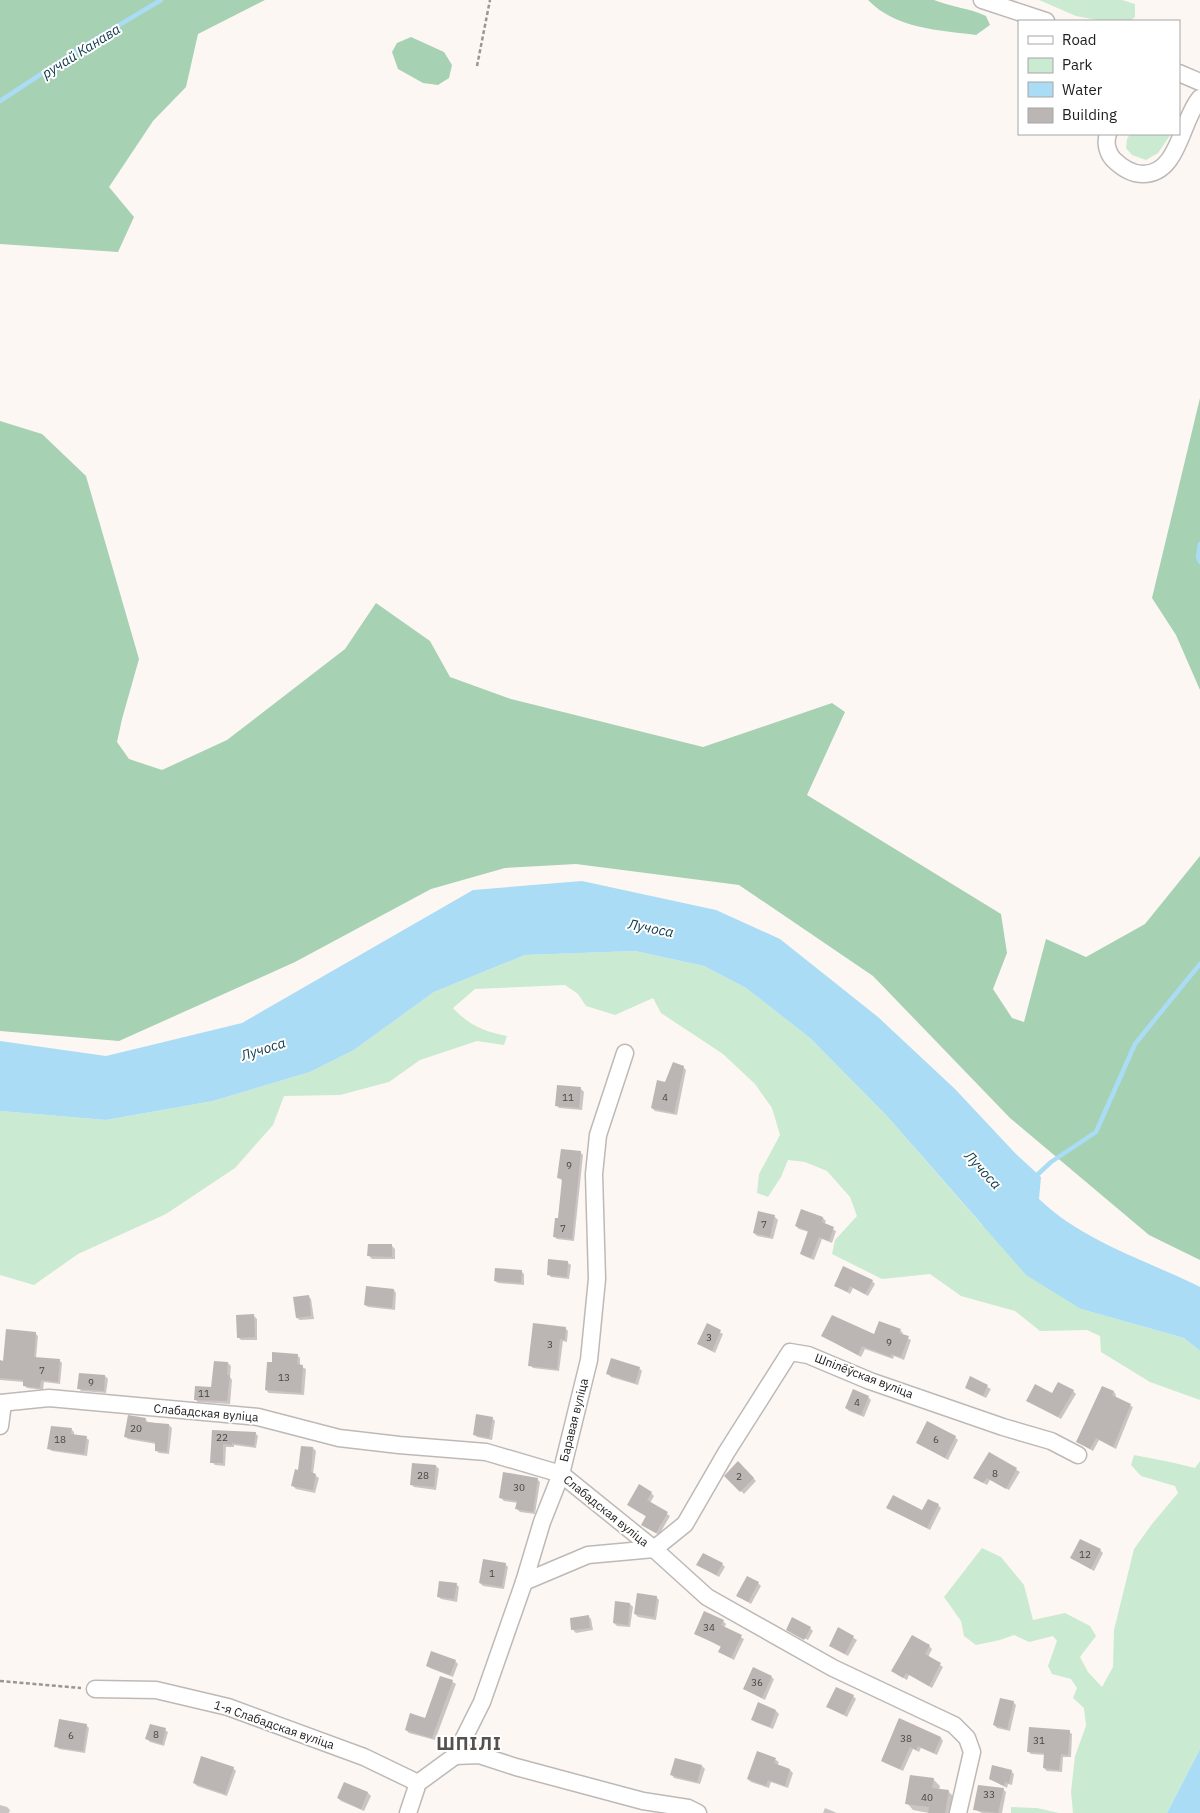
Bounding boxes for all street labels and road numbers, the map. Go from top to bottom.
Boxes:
street label: Шпілёўская вуліца [813,1350,916,1401]
street label: Баравая вуліца [556,1376,591,1463]
street label: Слабадская вуліца [153,1400,260,1425]
street label: Слабадская вуліца [561,1472,652,1550]
street label: 1-я Слабадская вуліца [212,1697,337,1752]

